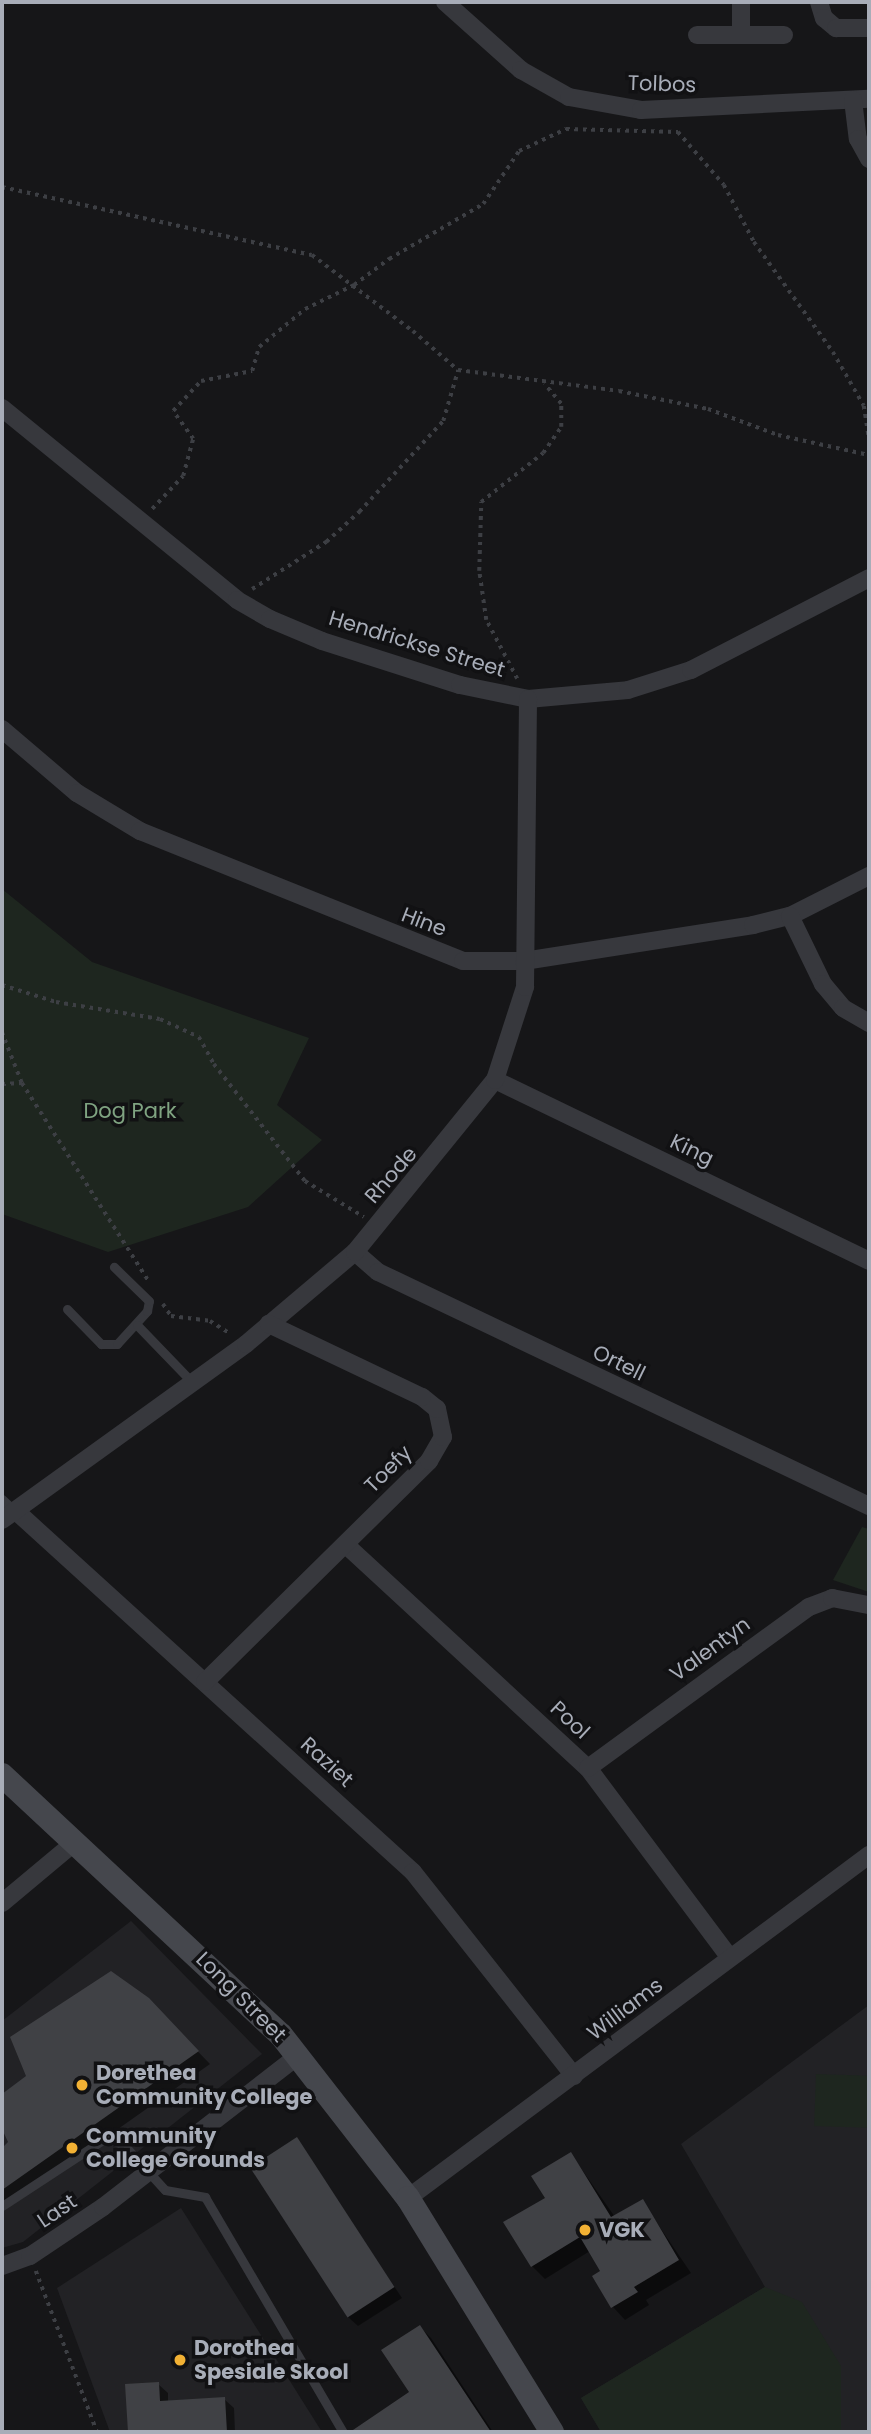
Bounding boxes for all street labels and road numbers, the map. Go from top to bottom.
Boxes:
street label: Tolbos [627,70,697,98]
street label: Hendrickse Street [326,605,508,683]
street label: Hine [398,902,450,942]
street label: King [666,1129,718,1171]
street label: Rhode [360,1142,422,1208]
street label: Ortell [589,1340,649,1386]
street label: Toefy [359,1440,417,1498]
street label: Valentyn [665,1611,755,1687]
street label: Pool [545,1696,595,1744]
street label: Raziet [295,1732,359,1792]
street label: Long Street [191,1947,291,2047]
street label: Williams [582,1972,668,2046]
street label: Last [33,2189,81,2233]

